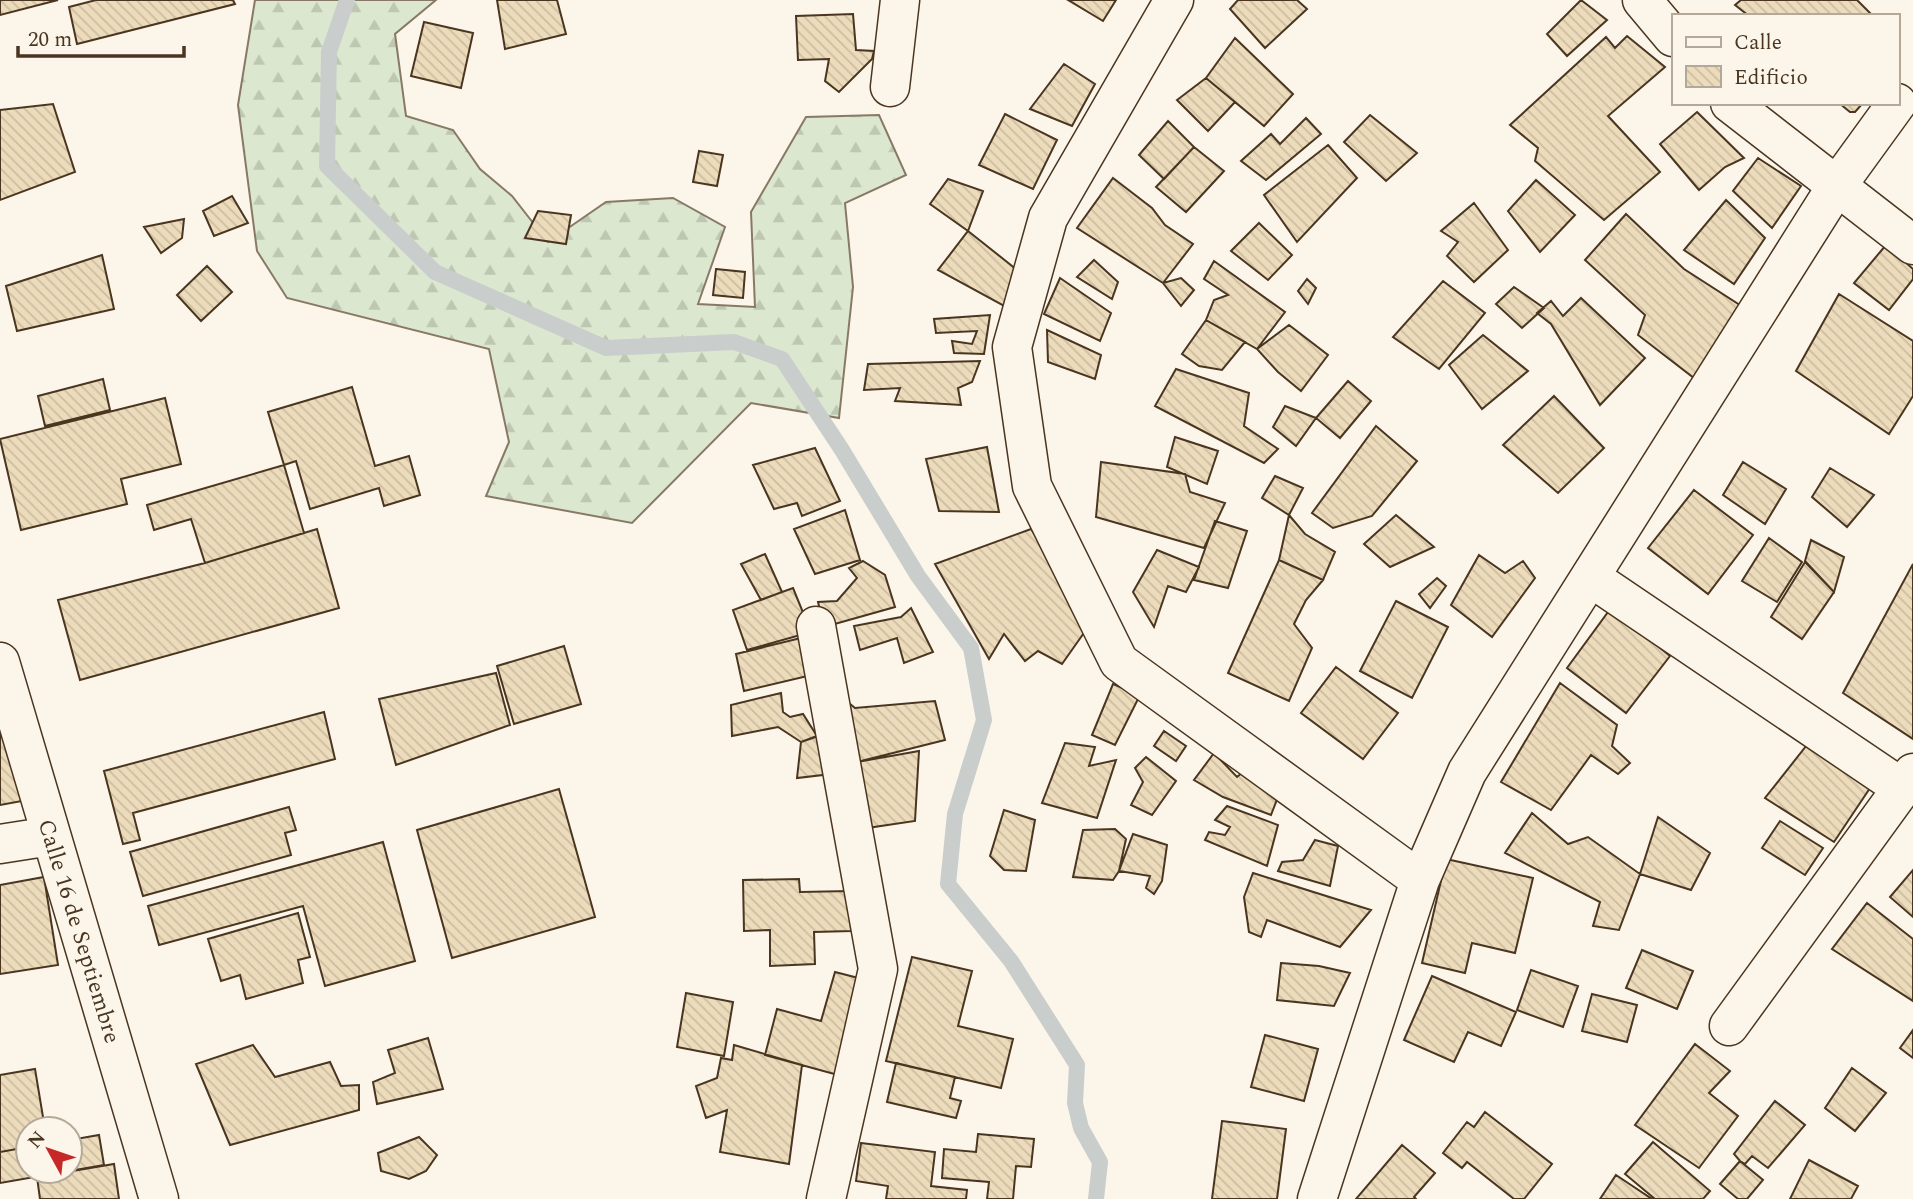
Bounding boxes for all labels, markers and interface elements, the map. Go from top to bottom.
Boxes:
scale bar [18,14,184,58]
legend [1672,14,1899,105]
text: 20 m [28,24,72,56]
text: Calle [1734,27,1782,59]
text: Edificio [1734,62,1808,94]
street label: Calle 16 de Septiembre [28,815,129,1048]
north arrow [14,1115,84,1185]
text: N [21,1125,53,1155]

